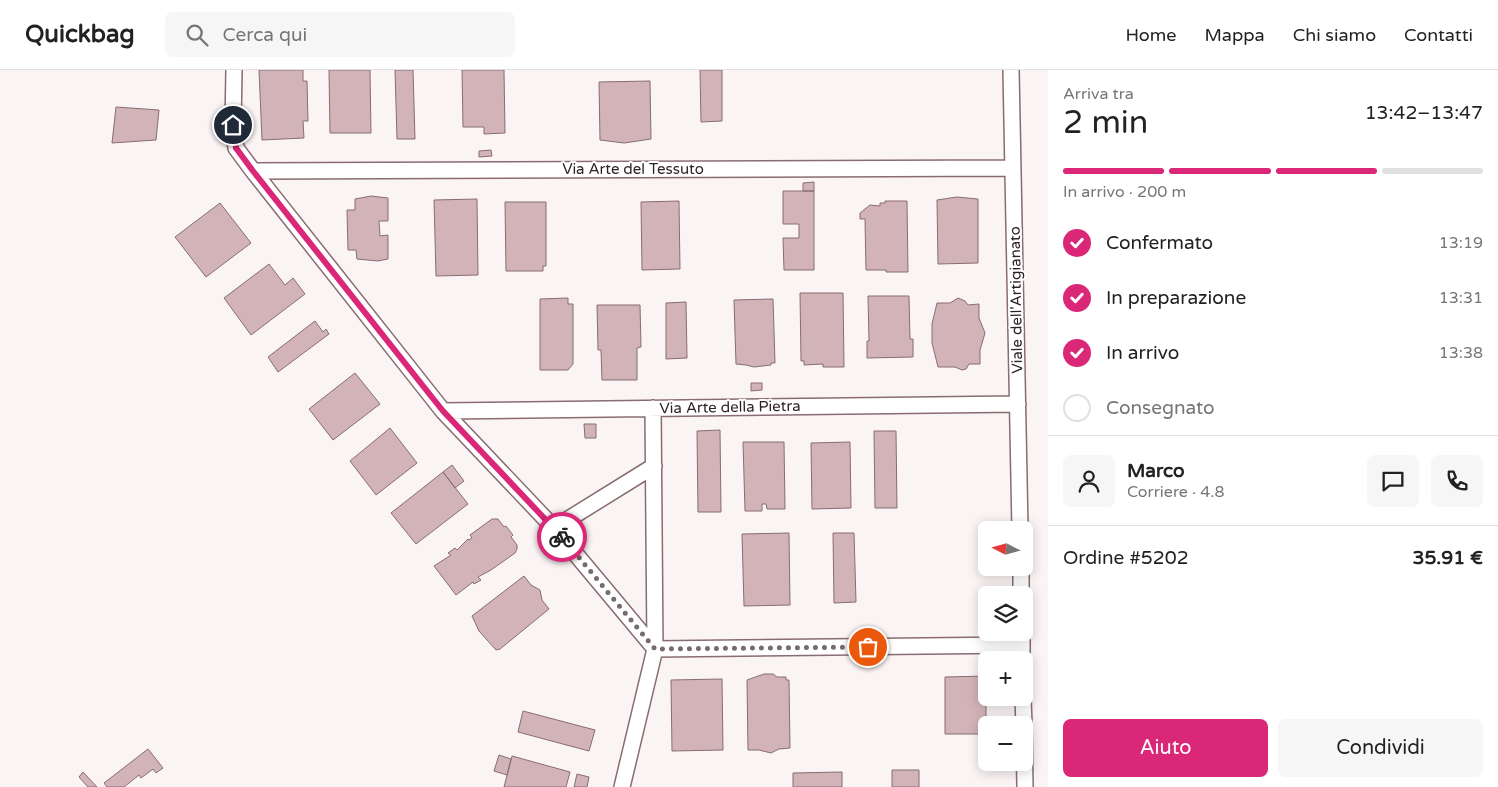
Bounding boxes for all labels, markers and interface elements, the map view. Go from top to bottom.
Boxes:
search box [165,12,515,57]
text: Quickbag [25,20,135,49]
icon: search [183,21,211,49]
text: Cerca qui [223,24,307,46]
text: Home [1125,24,1176,46]
text: Mappa [1204,24,1265,46]
text: Chi siamo [1293,24,1376,46]
text: Contatti [1404,24,1473,46]
text: Arriva tra [1063,84,1134,104]
text: 13:42–13:47 [1365,102,1483,124]
pin [212,104,254,146]
text: 2 min [1063,104,1148,142]
icon: home [219,111,247,139]
street label: Via Arte del Tessuto [562,160,704,178]
text: In arrivo · 200 m [1063,182,1186,202]
street label: Viale dell'Artigianato [1006,226,1026,374]
icon: check [1063,229,1091,257]
text: Confermato [1106,232,1213,254]
text: 13:19 [1439,233,1483,253]
icon: check [1063,284,1091,312]
text: In preparazione [1106,287,1246,309]
text: 13:31 [1439,288,1483,308]
icon: check [1063,339,1091,367]
text: In arrivo [1106,342,1179,364]
text: 13:38 [1439,343,1483,363]
street label: Via Arte della Pietra [659,397,801,417]
text: Consegnato [1106,397,1215,419]
button: person [1063,455,1115,507]
button: chat [1367,455,1419,507]
button: phone [1431,455,1483,507]
text: Marco [1127,460,1185,482]
text: Corriere · 4.8 [1127,482,1225,502]
courier [537,512,587,562]
north arrow [978,521,1032,576]
map controls [978,521,1033,771]
icon: bike [548,523,576,551]
text: Ordine #5202 [1063,547,1189,569]
text: 35.91 € [1413,547,1483,569]
button: layers [978,586,1033,641]
pin [847,626,889,668]
icon: bag [854,633,882,661]
button: + [978,651,1033,706]
button: − [978,716,1033,771]
button: Aiuto [1063,719,1268,777]
button: Condividi [1278,719,1483,777]

